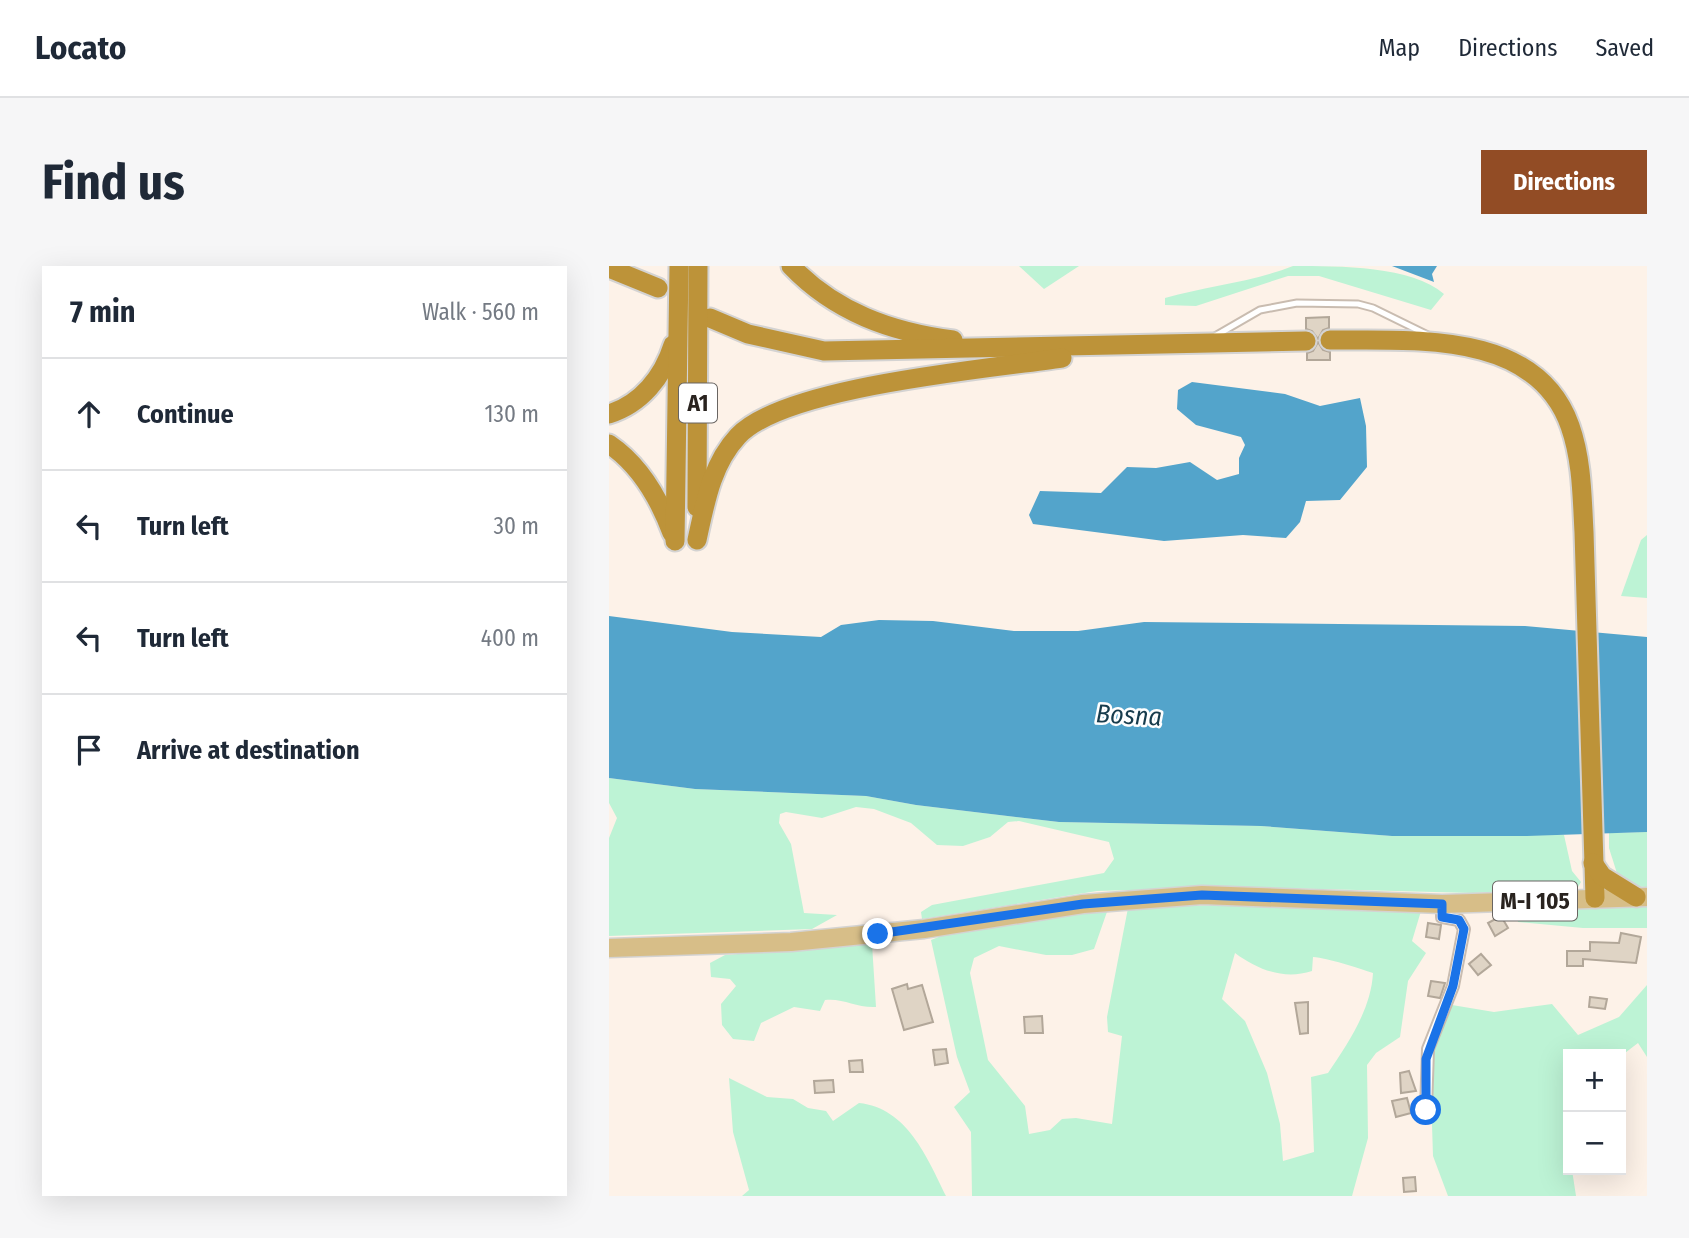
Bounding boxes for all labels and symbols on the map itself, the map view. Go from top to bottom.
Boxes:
road number: A1 [679,384,717,422]
water label: Bosna [1095,698,1163,733]
road number: M-I 105 [1493,881,1577,920]
route end [862,918,893,949]
route start [1410,1094,1441,1125]

